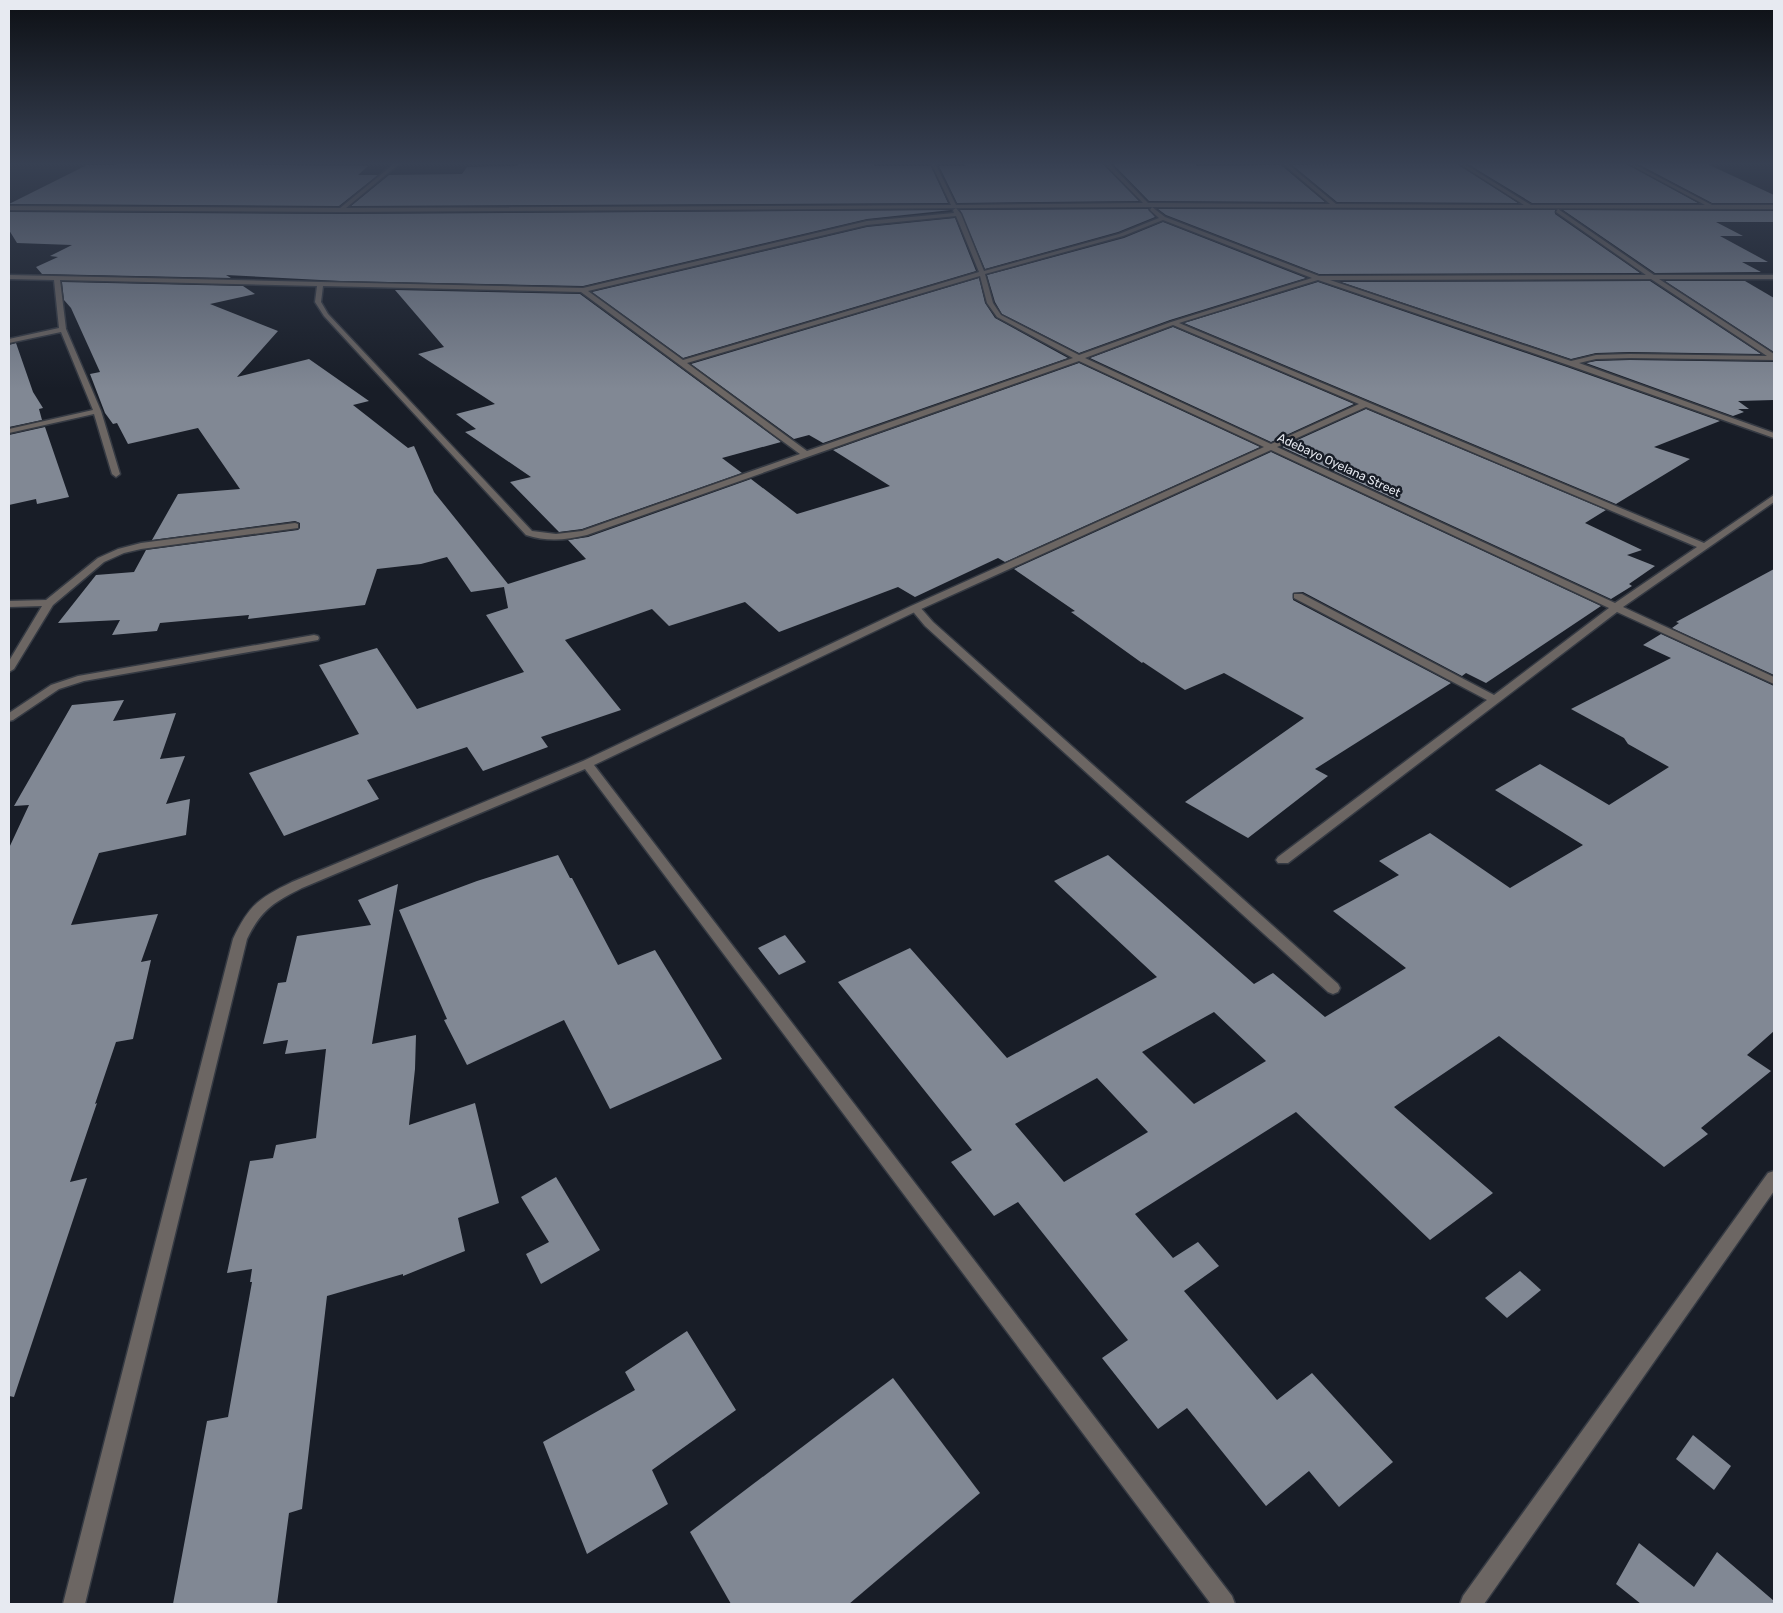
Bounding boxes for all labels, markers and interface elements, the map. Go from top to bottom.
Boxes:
street label: Adebayo Oyelana Street [1275,430,1403,500]

